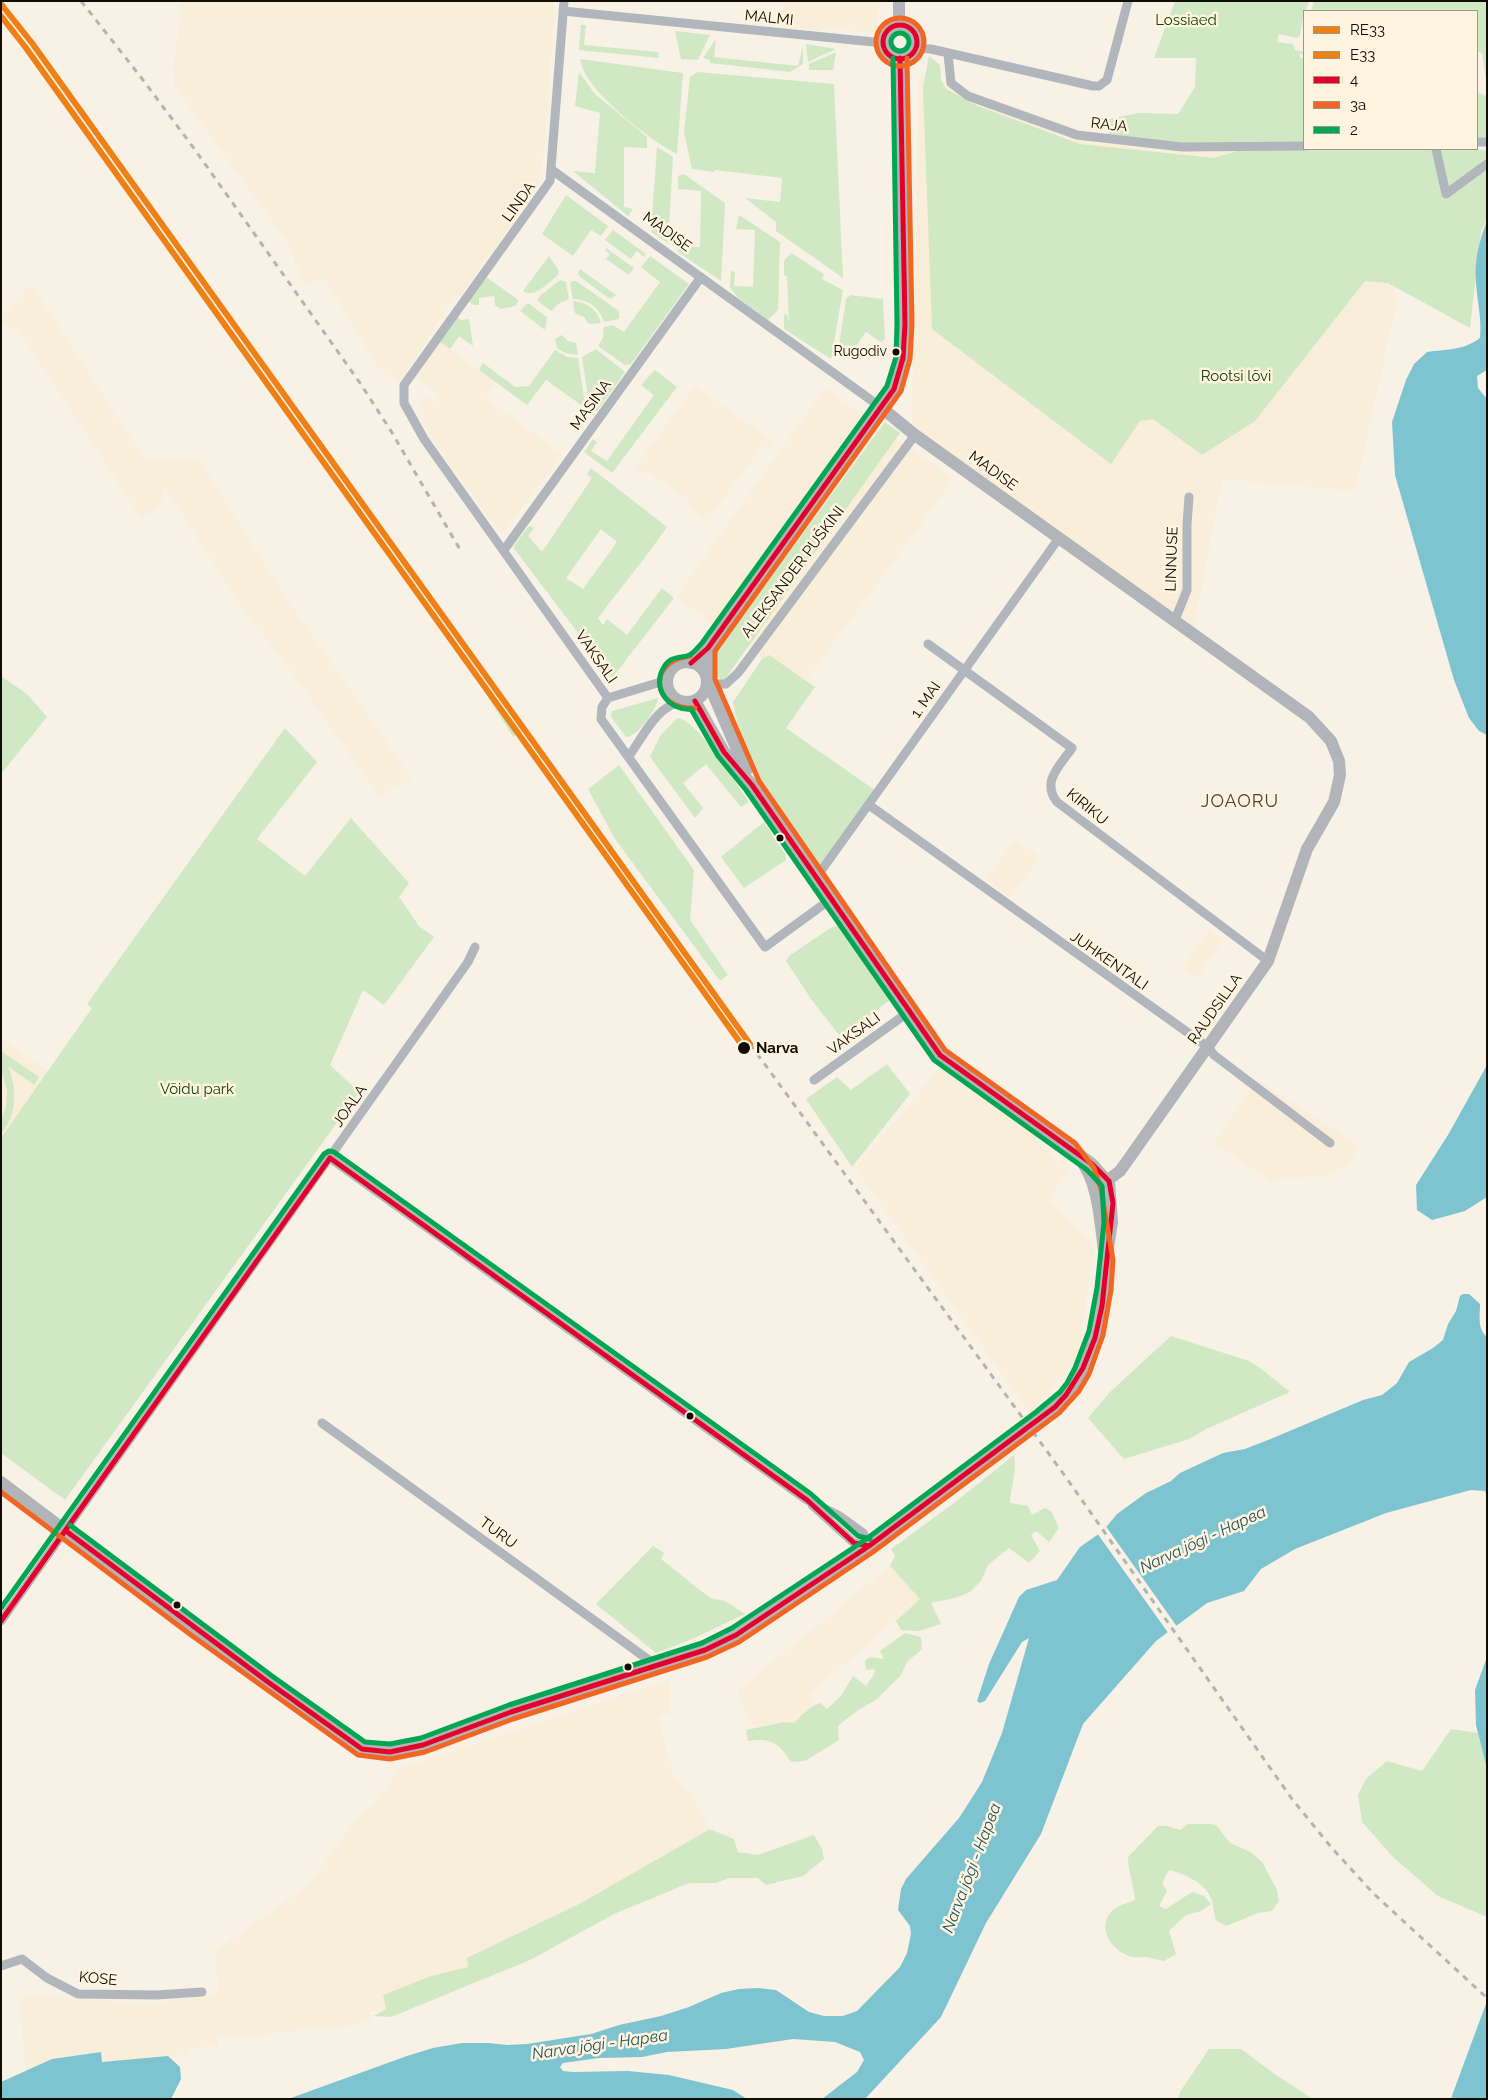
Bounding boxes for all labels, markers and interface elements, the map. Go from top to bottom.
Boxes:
street label: MALMI [744,6,794,30]
legend [1303,10,1478,150]
park label: Lossiaed [1155,11,1217,29]
text: RE33 [1350,21,1385,39]
text: E33 [1350,46,1375,64]
text: 4 [1350,71,1358,89]
text: 3a [1350,96,1366,114]
street label: RAJA [1090,114,1128,136]
text: 2 [1350,121,1358,139]
street label: LINDA [499,179,539,225]
street label: MADISE [639,208,695,256]
place label: Rugodiv [833,344,887,360]
marker: Rugodiv [891,347,901,357]
park label: Rootsi lõvi [1201,367,1271,385]
street label: MASINA [567,376,615,434]
street label: MADISE [965,447,1021,495]
street label: ALEKSANDER PUŠKINI [738,503,848,641]
street label: LINNUSE [1162,526,1182,592]
street label: VAKSALI [571,627,621,687]
street label: 1. MAI [907,678,945,722]
street label: KIRIKU [1063,785,1111,829]
district label: JOAORU [1200,791,1280,813]
unlabelled marker [775,833,785,843]
street label: JUHKENTALI [1067,928,1151,994]
street label: RAUDSILLA [1184,970,1246,1048]
street label: VAKSALI [824,1009,884,1059]
place label: Narva [756,1039,798,1057]
marker: Narva [736,1040,752,1056]
park label: Võidu park [160,1080,234,1098]
street label: JOALA [329,1082,371,1130]
unlabelled marker [685,1411,695,1421]
water label: Narva jõgi - Нарва [1137,1502,1269,1578]
street label: TURU [476,1513,520,1553]
unlabelled marker [172,1600,182,1610]
unlabelled marker [623,1662,633,1672]
water label: Narva jõgi - Нарва [938,1801,1006,1935]
street label: KOSE [78,1968,118,1990]
water label: Narva jõgi - Нарва [531,2026,669,2064]

